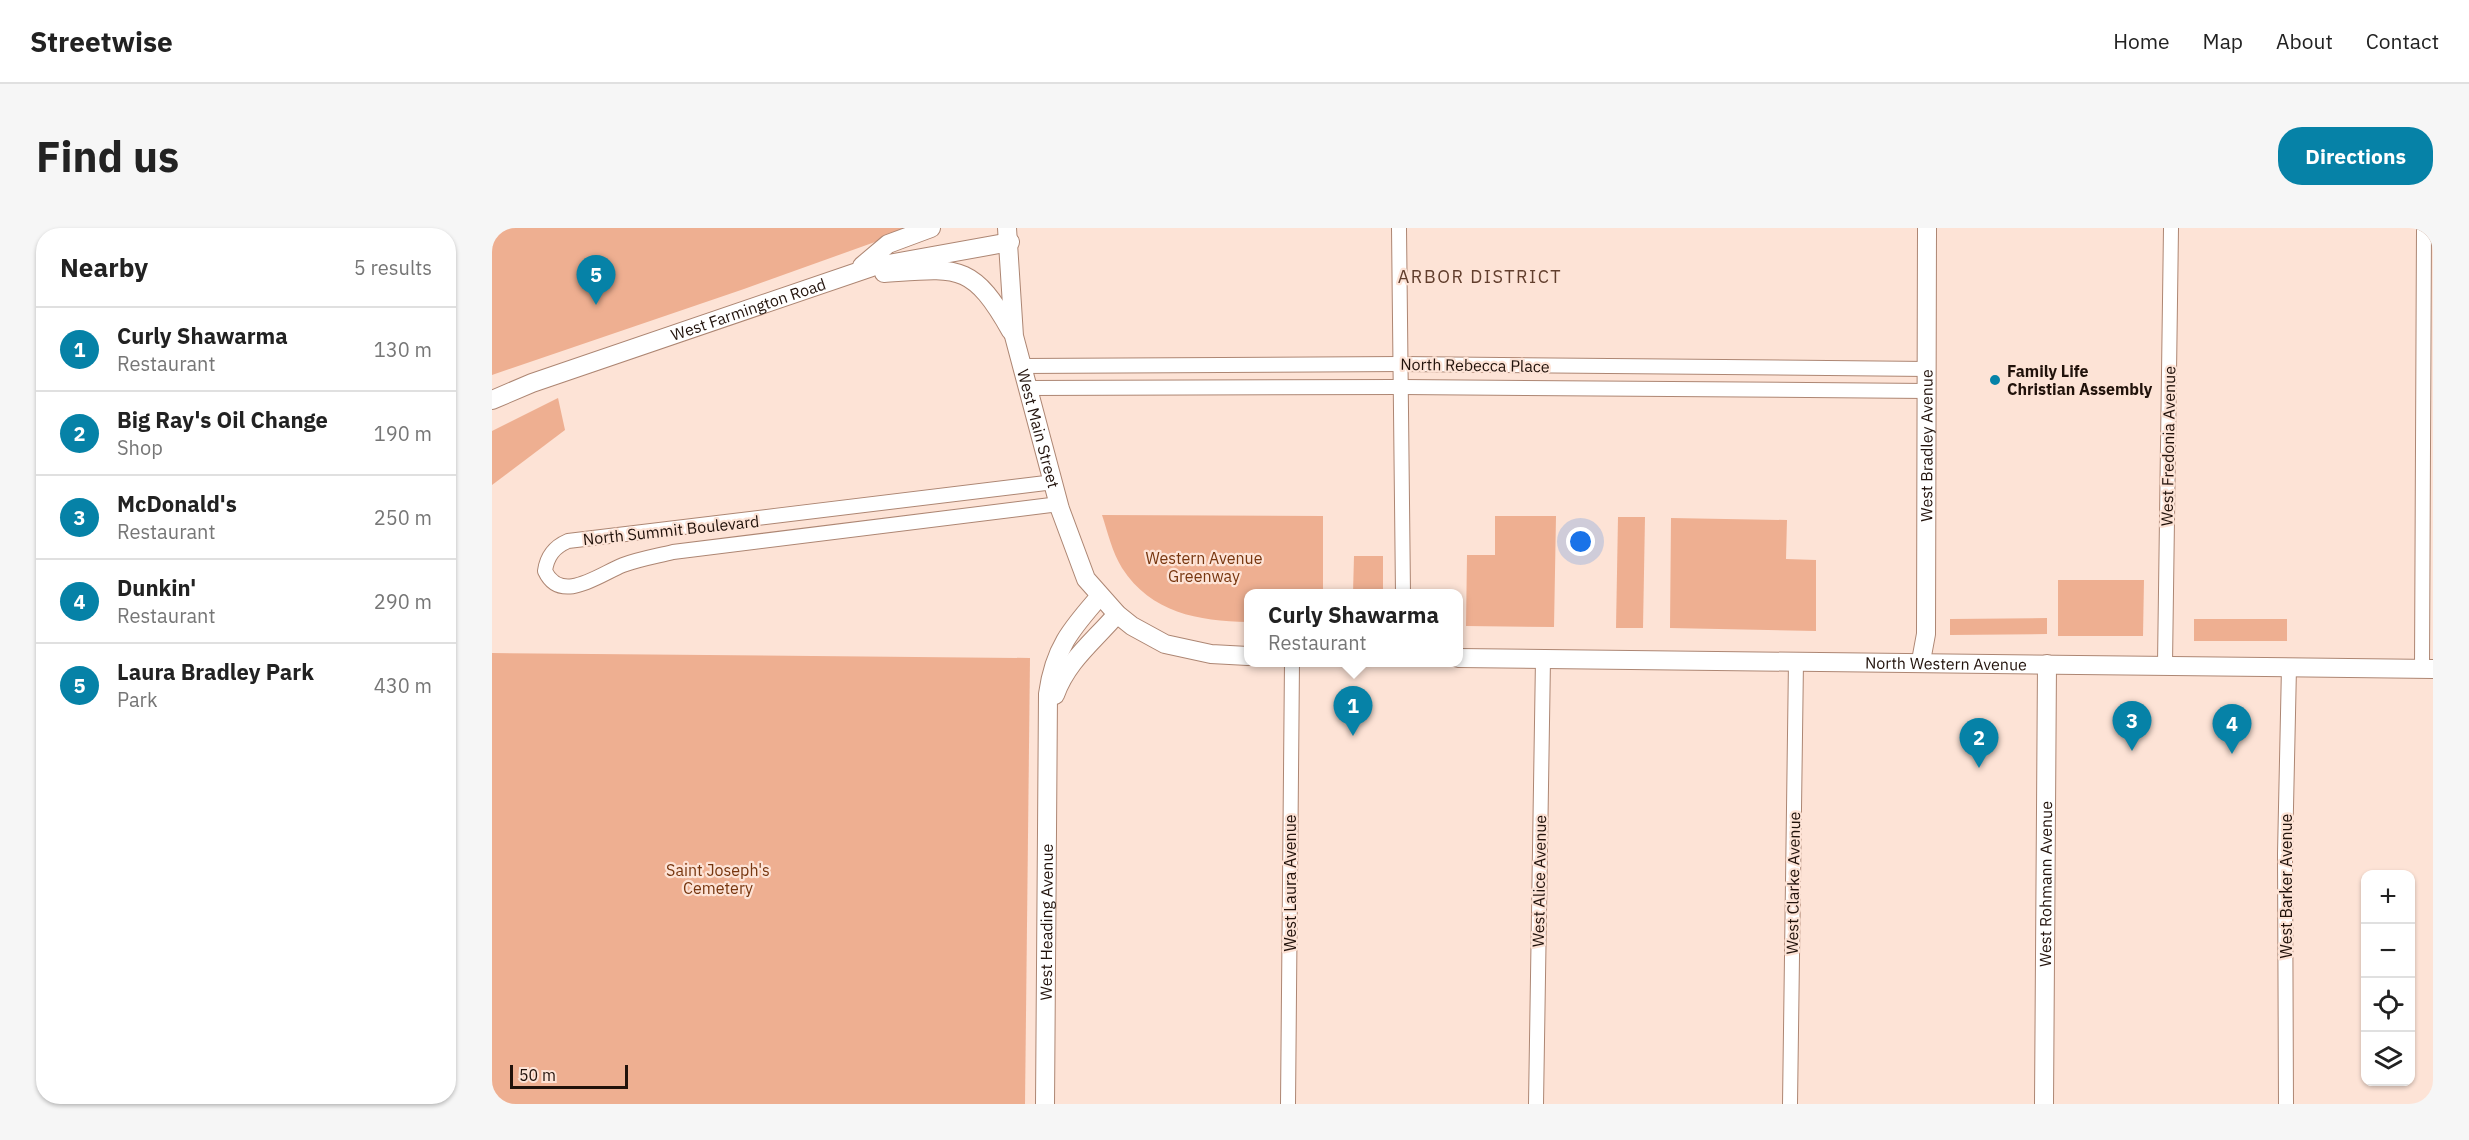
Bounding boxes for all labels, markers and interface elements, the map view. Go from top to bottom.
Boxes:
text: Streetwise [30,23,173,60]
text: Home [2113,27,2170,55]
text: Map [2203,27,2243,55]
text: About [2276,27,2333,55]
text: Contact [2366,27,2439,55]
button: Directions [2278,127,2433,185]
text: Find us [36,129,179,184]
text: Nearby [60,250,148,284]
text: 5 results [354,254,432,281]
pin: 5 [576,256,616,305]
district label: ARBOR DISTRICT [1398,265,1562,288]
street label: West Farmington Road [668,274,828,345]
text: Curly Shawarma [117,321,288,350]
text: 1 [74,336,86,363]
text: 130 m [374,336,432,363]
text: Restaurant [117,350,215,377]
street label: North Rebecca Place [1400,354,1550,376]
place label: Family Life Christian Assembly [2007,361,2153,399]
street label: West Fredonia Avenue [2157,366,2179,526]
street label: West Main Street [1013,367,1064,490]
street label: West Bradley Avenue [1916,369,1937,522]
marker: Family Life Christian Assembly [1988,373,2002,387]
text: Big Ray's Oil Change [117,405,328,434]
text: 2 [74,420,86,447]
text: 190 m [374,420,432,447]
text: Shop [117,434,163,461]
text: McDonald's [117,489,237,518]
text: 3 [74,504,86,531]
text: 250 m [374,504,432,531]
street label: North Summit Boulevard [582,511,760,549]
text: Restaurant [117,518,215,545]
your location [1566,527,1595,556]
park label: Western Avenue Greenway [1146,548,1263,586]
text: Dunkin' [117,573,196,602]
text: 4 [74,588,86,615]
text: 290 m [374,588,432,615]
popup [1244,589,1463,667]
text: Curly Shawarma [1268,600,1439,629]
text: Restaurant [117,602,215,629]
text: Restaurant [1268,629,1367,656]
street label: North Western Avenue [1865,653,2027,674]
text: Laura Bradley Park [117,657,314,686]
text: 5 [74,672,86,699]
text: 430 m [374,672,432,699]
text: Park [117,686,157,713]
pin: 1 [1334,686,1372,736]
pin: 3 [2112,702,2152,751]
pin: 4 [2212,704,2252,754]
pin: 2 [1960,718,1998,768]
street label: West Rohmann Avenue [2035,801,2056,967]
street label: West Clarke Avenue [1782,811,1804,955]
street label: West Barker Avenue [2276,813,2296,958]
street label: West Laura Avenue [1280,814,1300,952]
street label: West Alice Avenue [1528,814,1550,947]
street label: West Heading Avenue [1036,843,1057,1000]
park label: Saint Joseph's Cemetery [666,860,770,898]
map controls [2361,870,2415,1086]
button: + [2361,870,2415,924]
button: − [2361,924,2415,978]
button: locate [2361,978,2415,1032]
button: layers [2361,1032,2415,1086]
scale bar [510,1062,628,1090]
text: 50 m [519,1065,556,1085]

